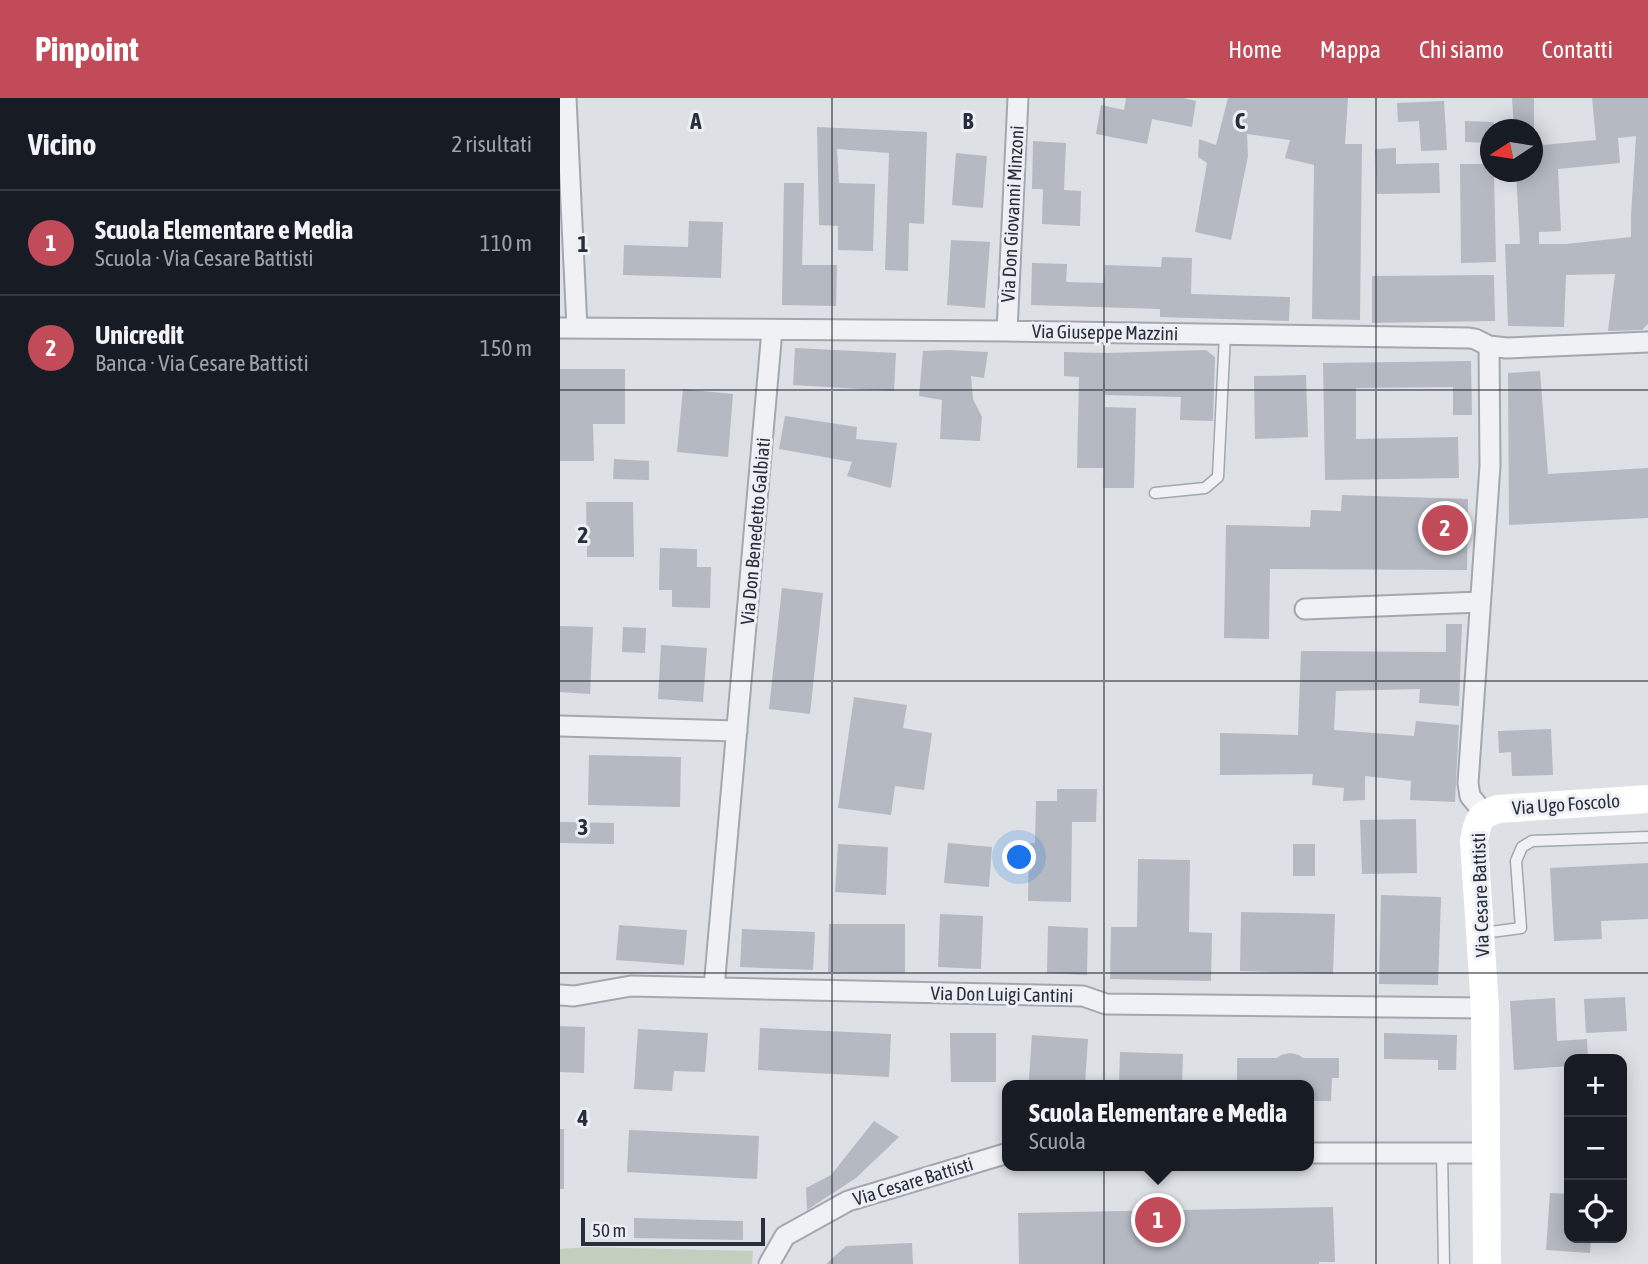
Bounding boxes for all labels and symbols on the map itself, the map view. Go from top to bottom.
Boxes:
text: A [689,108,702,134]
text: B [963,108,974,134]
text: C [1235,108,1246,134]
north arrow [1480,119,1543,182]
street label: Via Don Giovanni Minzoni [996,125,1028,303]
text: 1 [578,231,589,257]
street label: Via Giuseppe Mazzini [1032,320,1178,344]
street label: Via Don Benedetto Galbiati [736,437,774,625]
pin: 2 [1422,502,1468,554]
text: 2 [578,522,588,548]
street label: Via Ugo Foscolo [1511,789,1621,819]
text: 3 [578,814,588,840]
street label: Via Cesare Battisti [1467,832,1493,958]
your location [1002,840,1036,874]
street label: Via Don Luigi Cantini [931,982,1073,1006]
text: 4 [577,1105,589,1131]
street label: Via Cesare Battisti [850,1152,976,1210]
pin: 1 [1135,1194,1181,1246]
scale bar [581,1215,765,1247]

